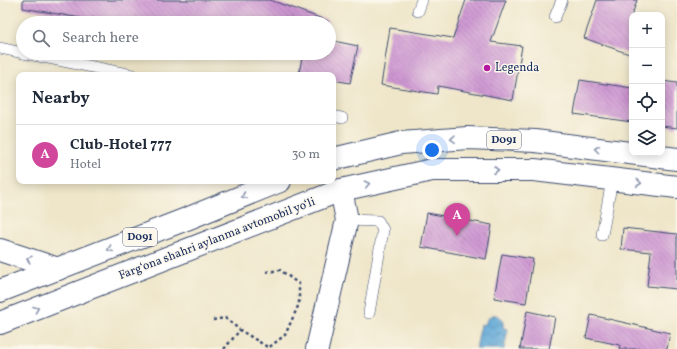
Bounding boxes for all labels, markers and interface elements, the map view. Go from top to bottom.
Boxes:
map controls [629,12,665,156]
button: + [629,12,665,48]
search box [16,16,336,60]
icon: search [30,27,52,49]
text: Search here [62,28,139,49]
button: − [629,48,665,84]
place label: Legenda [495,60,539,76]
marker: Legenda [482,63,492,73]
button: locate [629,84,665,120]
text: Nearby [32,87,90,110]
button: layers [629,120,665,156]
road number: D091 [487,131,521,149]
one-way arrow [450,134,456,143]
text: Club-Hotel 777 [70,135,172,156]
your location [422,140,442,160]
one-way arrow [594,145,600,154]
text: A [40,146,50,164]
text: 30 m [292,146,320,164]
text: Hotel [70,156,101,174]
one-way arrow [493,166,499,174]
one-way arrow [636,178,642,187]
one-way arrow [364,181,371,189]
one-way arrow [240,191,247,199]
street label: Fargʻona shahri aylanma avtomobil yoʻli [116,194,318,284]
pin: A [444,203,470,236]
road number: D091 [123,228,157,246]
one-way arrow [106,244,113,252]
one-way arrow [25,255,32,264]
one-way arrow [33,306,40,314]

